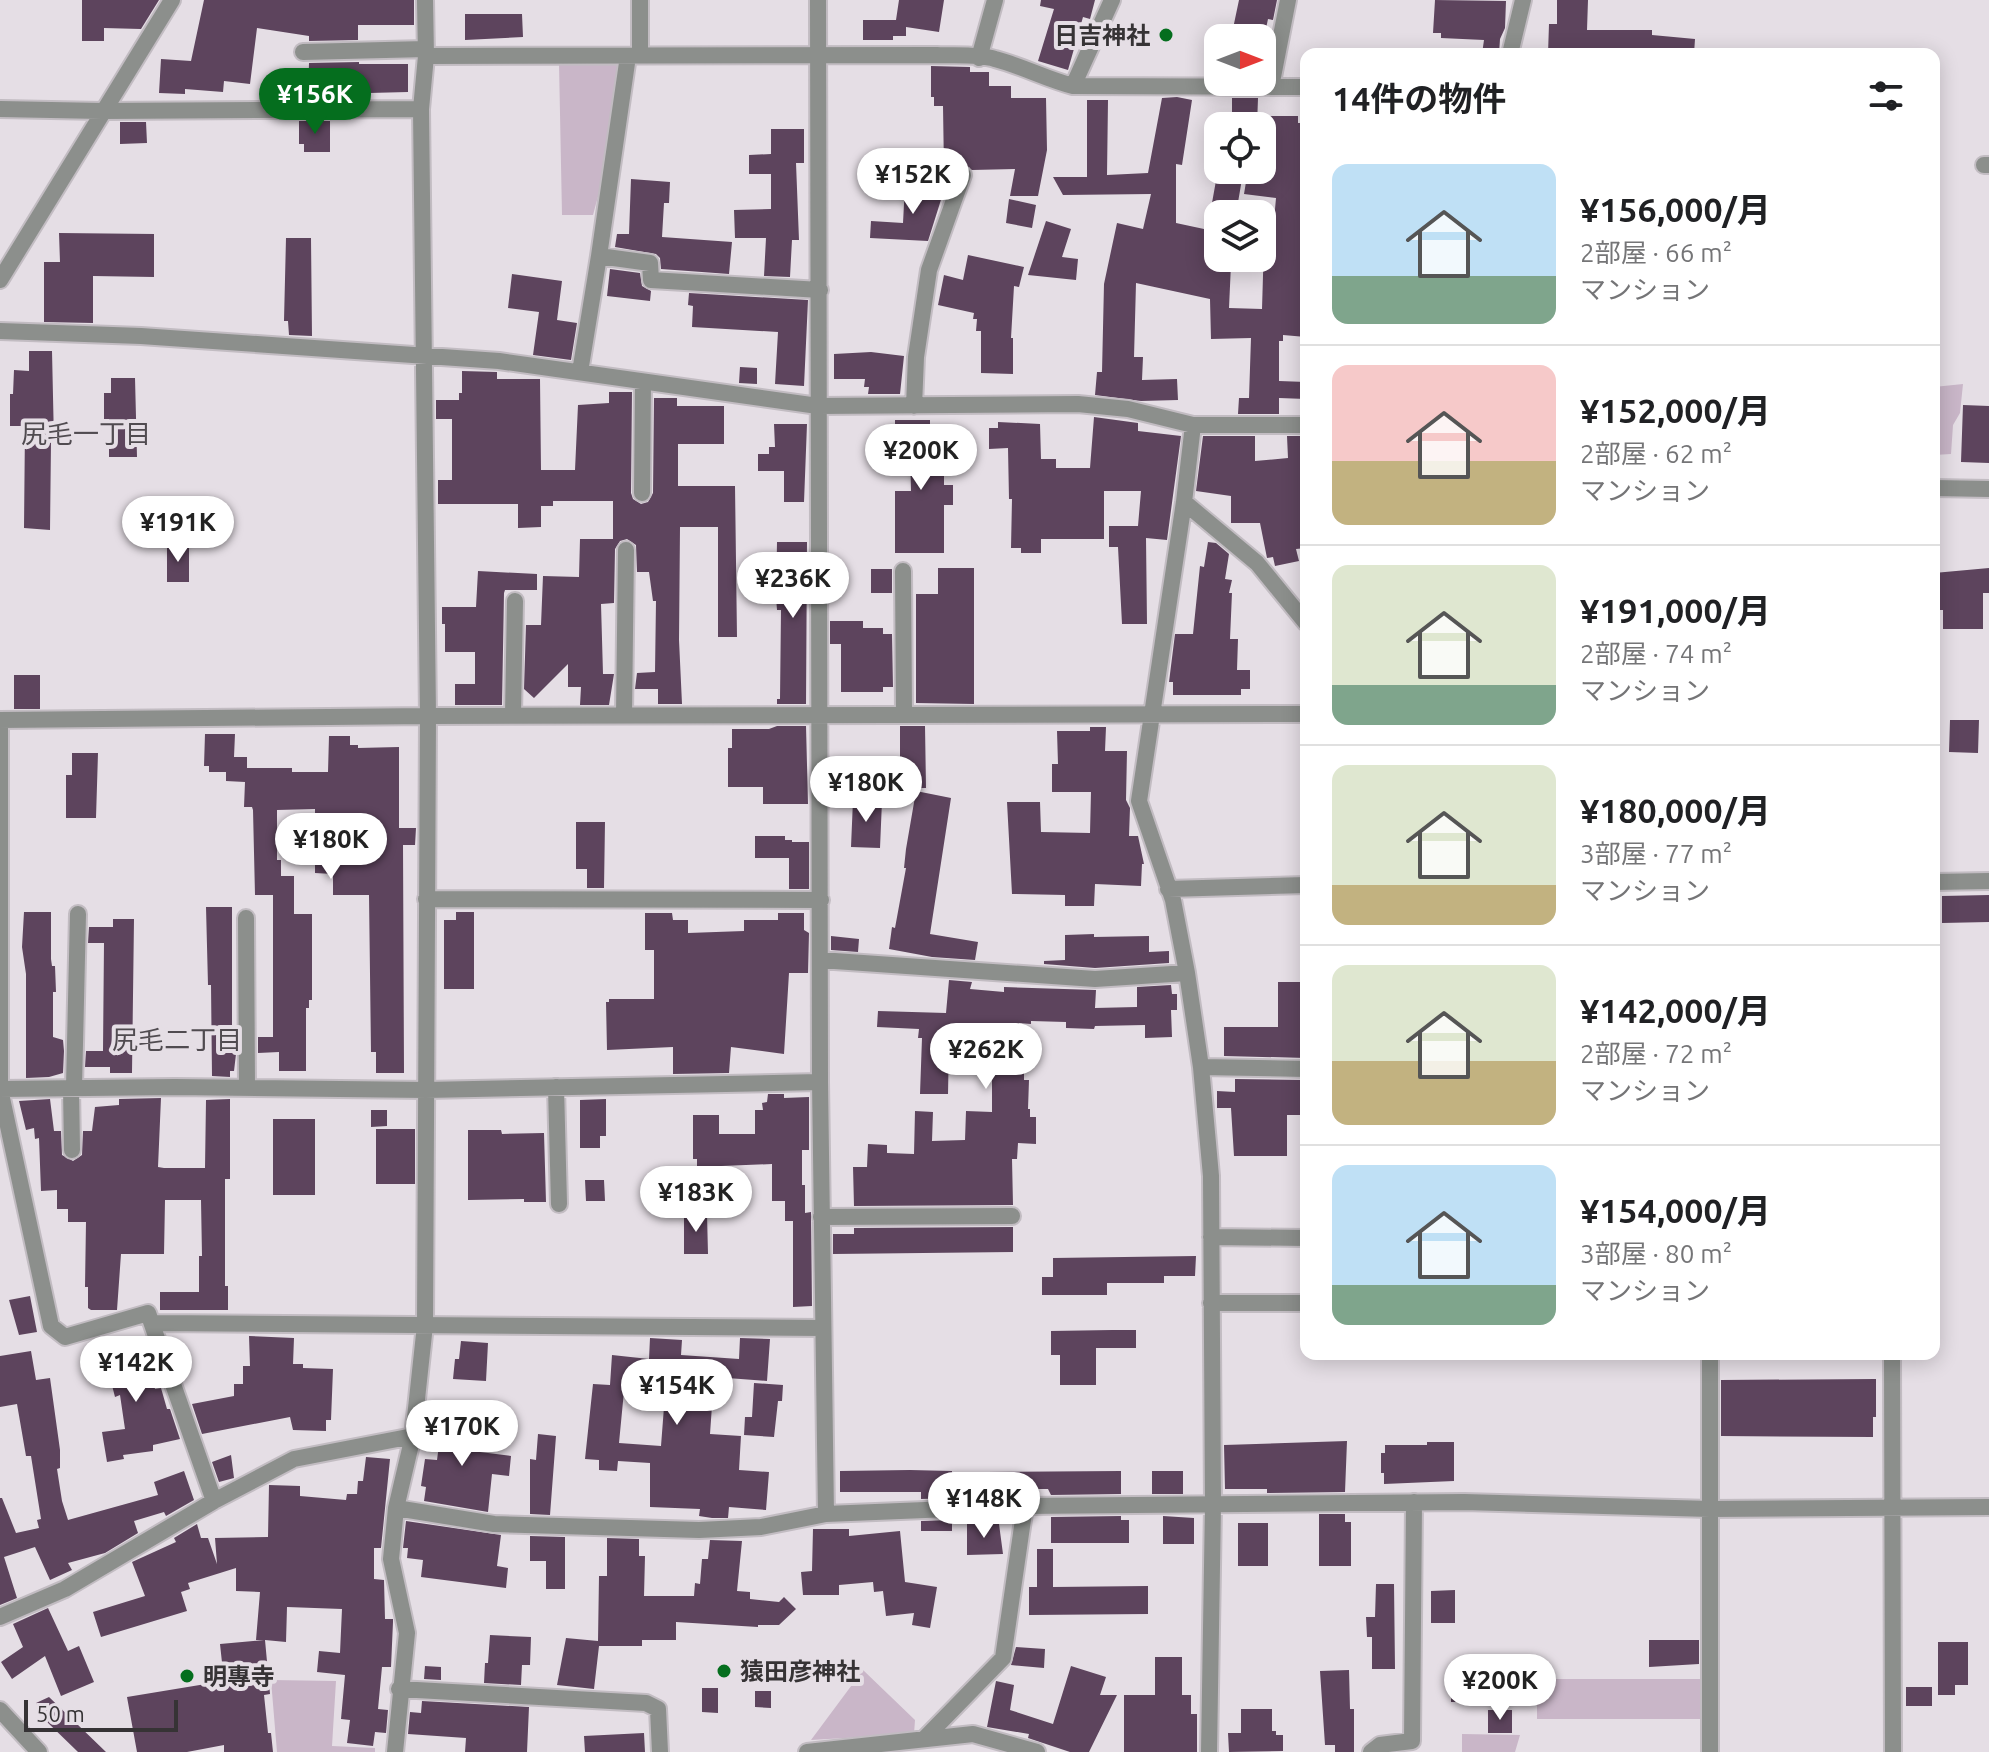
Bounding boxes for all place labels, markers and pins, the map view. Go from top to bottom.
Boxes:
place label: 日吉神社 [1054,22,1150,49]
marker: 日吉神社 [1157,26,1175,44]
pin: ¥156K [259,68,371,136]
pin: ¥152K [857,148,969,216]
pin: ¥200K [865,424,977,492]
pin: ¥191K [122,496,234,564]
pin: ¥236K [737,552,849,620]
pin: ¥180K [810,756,922,824]
pin: ¥180K [275,813,387,881]
pin: ¥262K [930,1023,1042,1091]
pin: ¥183K [640,1166,752,1234]
pin: ¥142K [80,1336,192,1404]
pin: ¥154K [621,1359,733,1427]
pin: ¥170K [406,1400,518,1468]
pin: ¥148K [928,1472,1040,1540]
pin: ¥200K [1444,1654,1556,1722]
place label: 猿田彦神社 [740,1658,860,1685]
marker: 猿田彦神社 [715,1662,733,1680]
place label: 明專寺 [203,1663,275,1690]
marker: 明專寺 [178,1667,196,1685]

